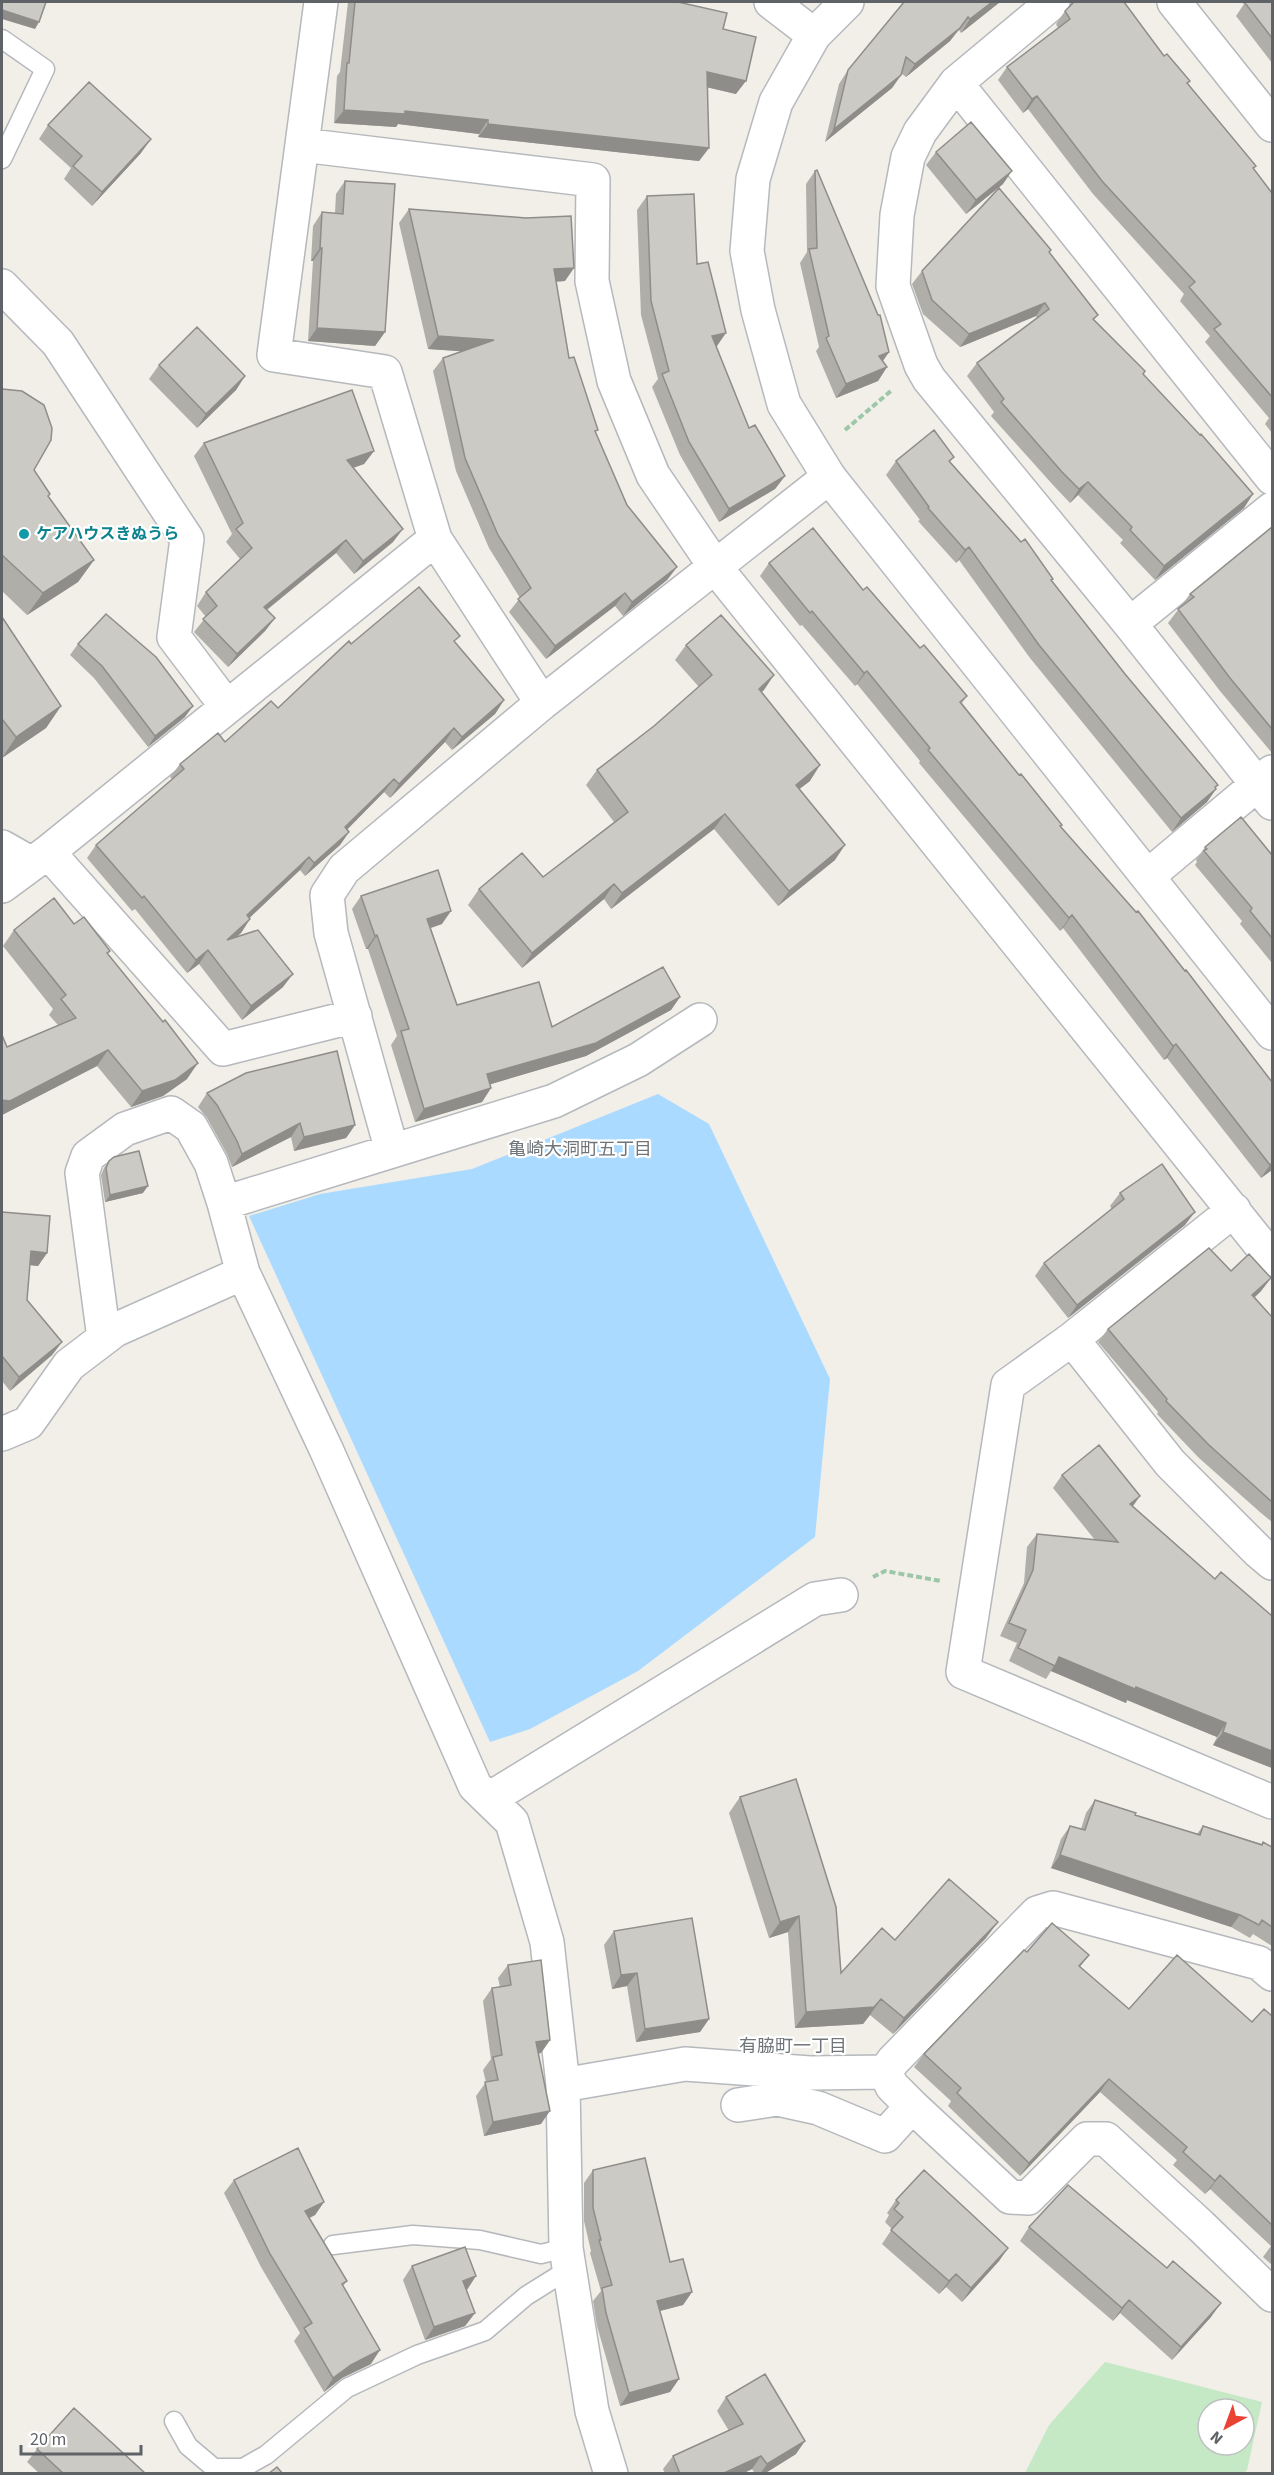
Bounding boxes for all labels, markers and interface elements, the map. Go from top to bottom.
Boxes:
place label: ケアハウスきぬうら [36,523,179,545]
marker: ケアハウスきぬうら [17,527,31,541]
district label: 亀崎大洞町五丁目 [508,1137,652,1162]
district label: 有脇町一丁目 [739,2034,847,2059]
north arrow [1196,2397,1256,2457]
scale bar [21,2418,141,2456]
text: N [1206,2426,1228,2449]
text: 20 m [30,2427,66,2452]

